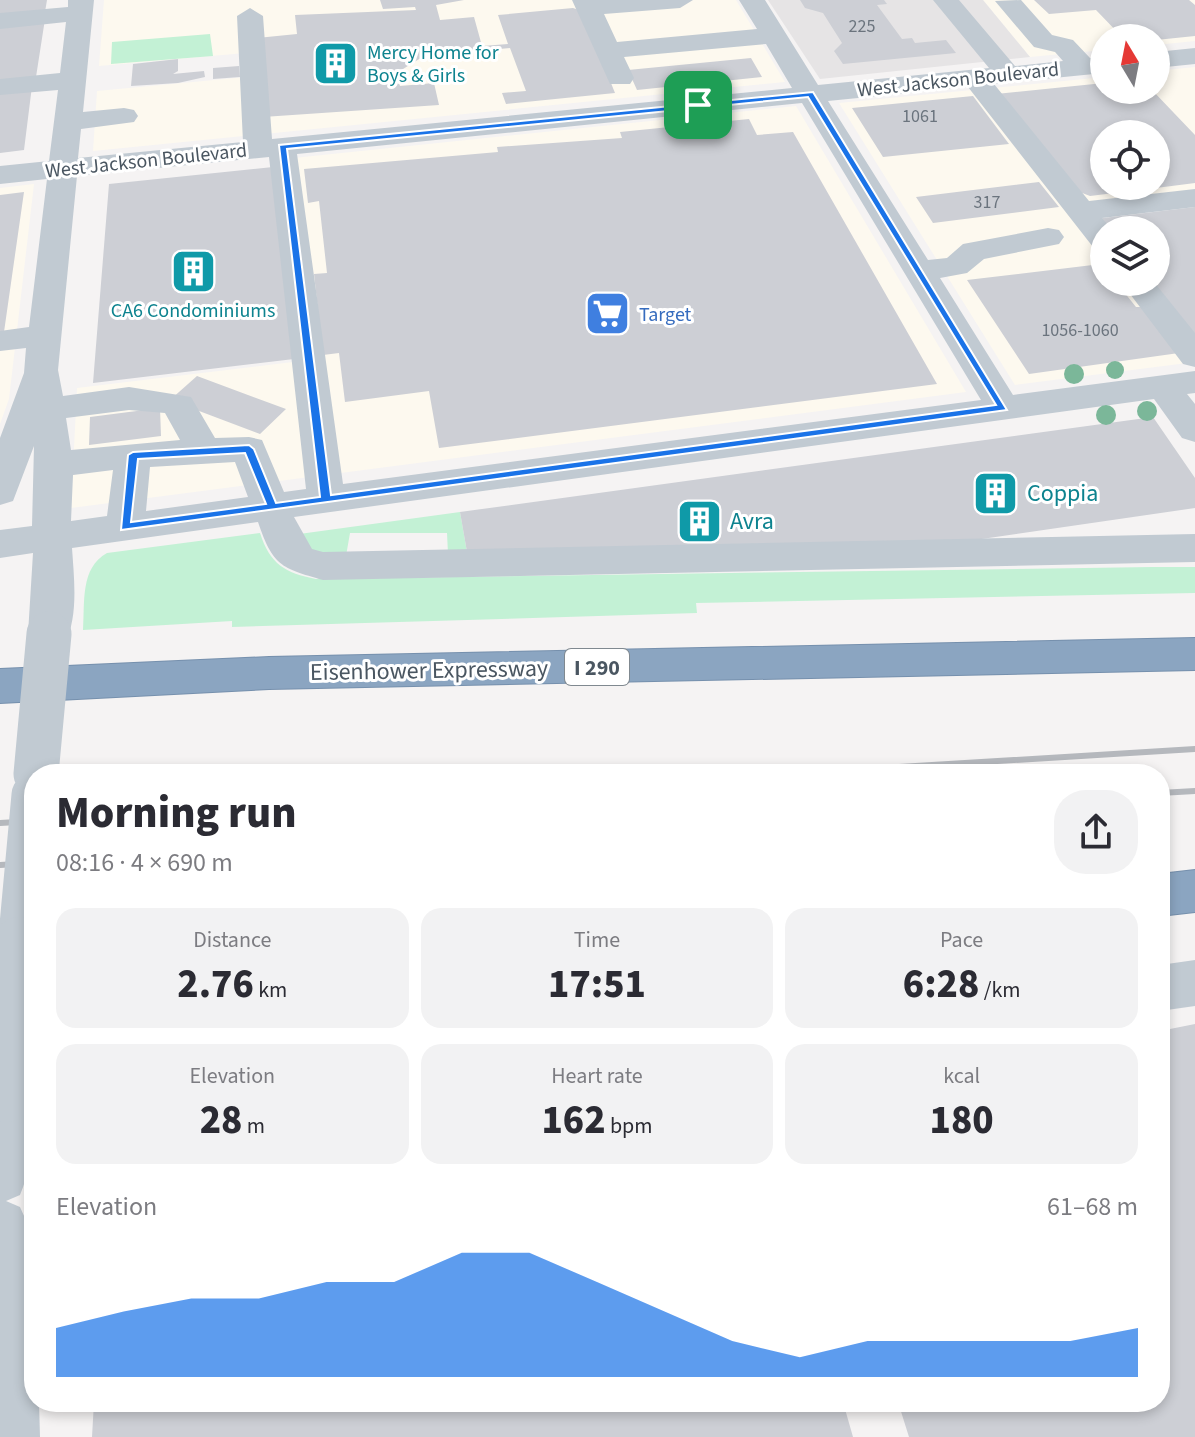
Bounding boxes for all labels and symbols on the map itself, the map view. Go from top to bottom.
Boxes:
house number: 225 [849,14,875,39]
north arrow [1090,24,1170,104]
building icon: Mercy Home for Boys & Girls [312,39,360,87]
place label: Mercy Home for Boys & Girls [367,39,499,90]
street label: West Jackson Boulevard [856,55,1060,105]
pin [664,71,732,139]
house number: 1061 [902,104,938,129]
street label: West Jackson Boulevard [44,136,248,186]
house number: 317 [974,190,1000,215]
building icon: CA6 Condominiums [169,247,217,295]
supermarket icon: Target [584,290,632,338]
place label: CA6 Condominiums [111,297,275,325]
place label: Target [639,301,692,329]
house number: 1056-1060 [1041,318,1119,343]
building icon: Coppia [972,469,1020,517]
place label: Coppia [1027,476,1098,511]
building icon: Avra [675,497,723,545]
place label: Avra [730,504,774,539]
road number: I 290 [565,649,629,685]
street label: Eisenhower Expressway [310,651,548,690]

